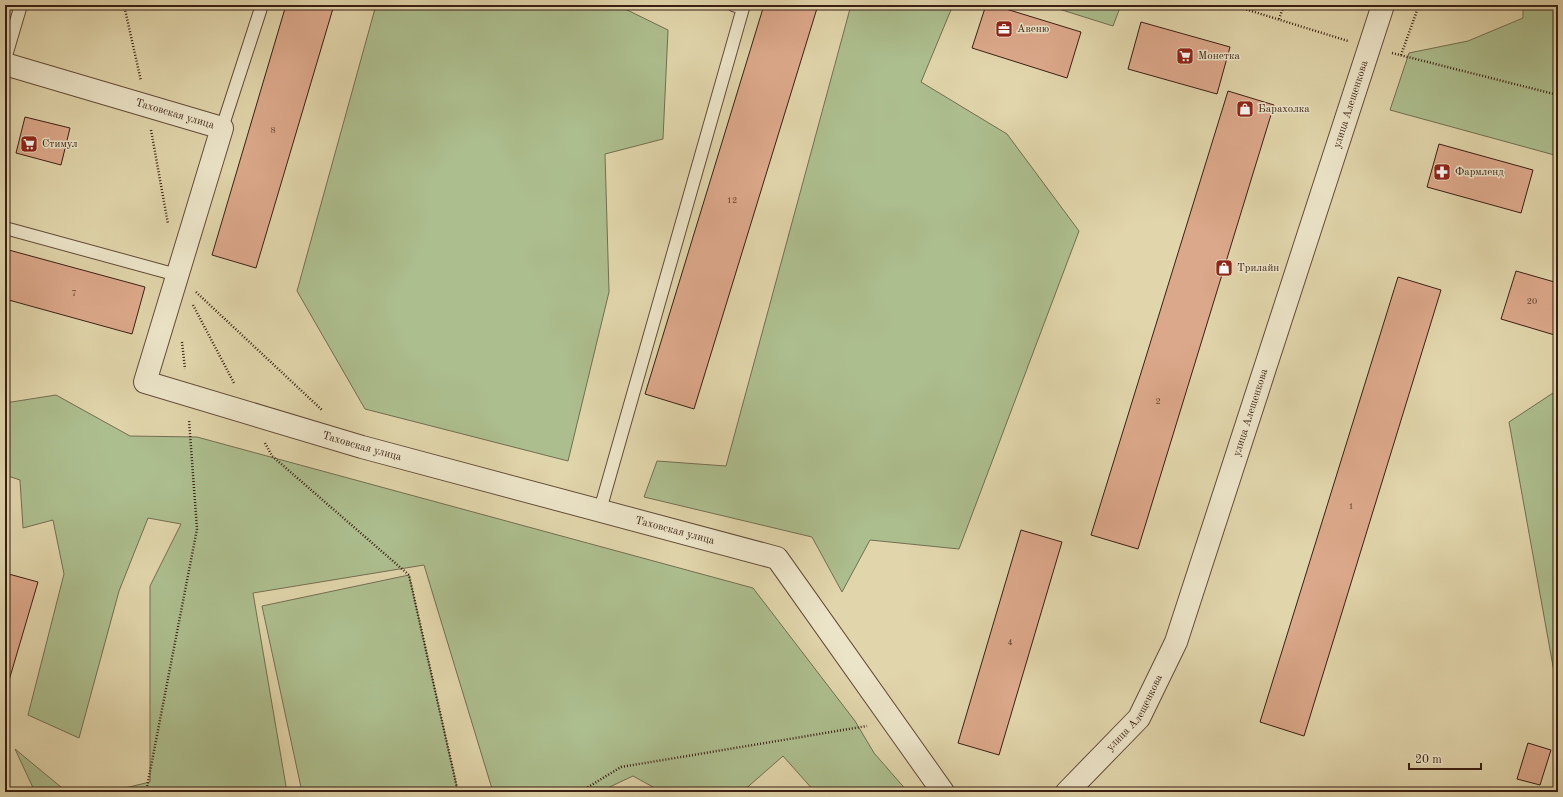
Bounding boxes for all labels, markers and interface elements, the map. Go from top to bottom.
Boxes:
office icon: Авеню [994,19,1014,39]
place label: Авеню [1017,24,1049,35]
supermarket icon: Монетка [1175,46,1195,66]
place label: Монетка [1198,51,1240,62]
street label: улица Алещенкова [1331,59,1370,150]
street label: Таховская улица [134,97,216,131]
shop icon: Барахолка [1235,99,1255,119]
place label: Барахолка [1258,104,1310,115]
house number: 8 [270,126,276,135]
supermarket icon: Стимул [19,134,39,154]
place label: Стимул [42,139,78,150]
pharmacy icon: Фармленд [1432,162,1452,182]
place label: Фармленд [1455,167,1504,178]
house number: 12 [727,196,737,205]
shop icon: Трилайн [1214,258,1234,278]
place label: Трилайн [1237,263,1279,274]
house number: 7 [71,289,77,298]
house number: 20 [1527,297,1537,306]
street label: улица Алещенкова [1231,367,1270,458]
house number: 2 [1155,397,1161,406]
street label: Таховская улица [321,430,403,463]
house number: 1 [1348,502,1354,511]
street label: Таховская улица [634,515,716,547]
house number: 4 [1007,638,1013,647]
street label: улица Алещенкова [1104,672,1165,753]
scale bar [1409,745,1481,771]
text: 20 m [1415,754,1442,766]

